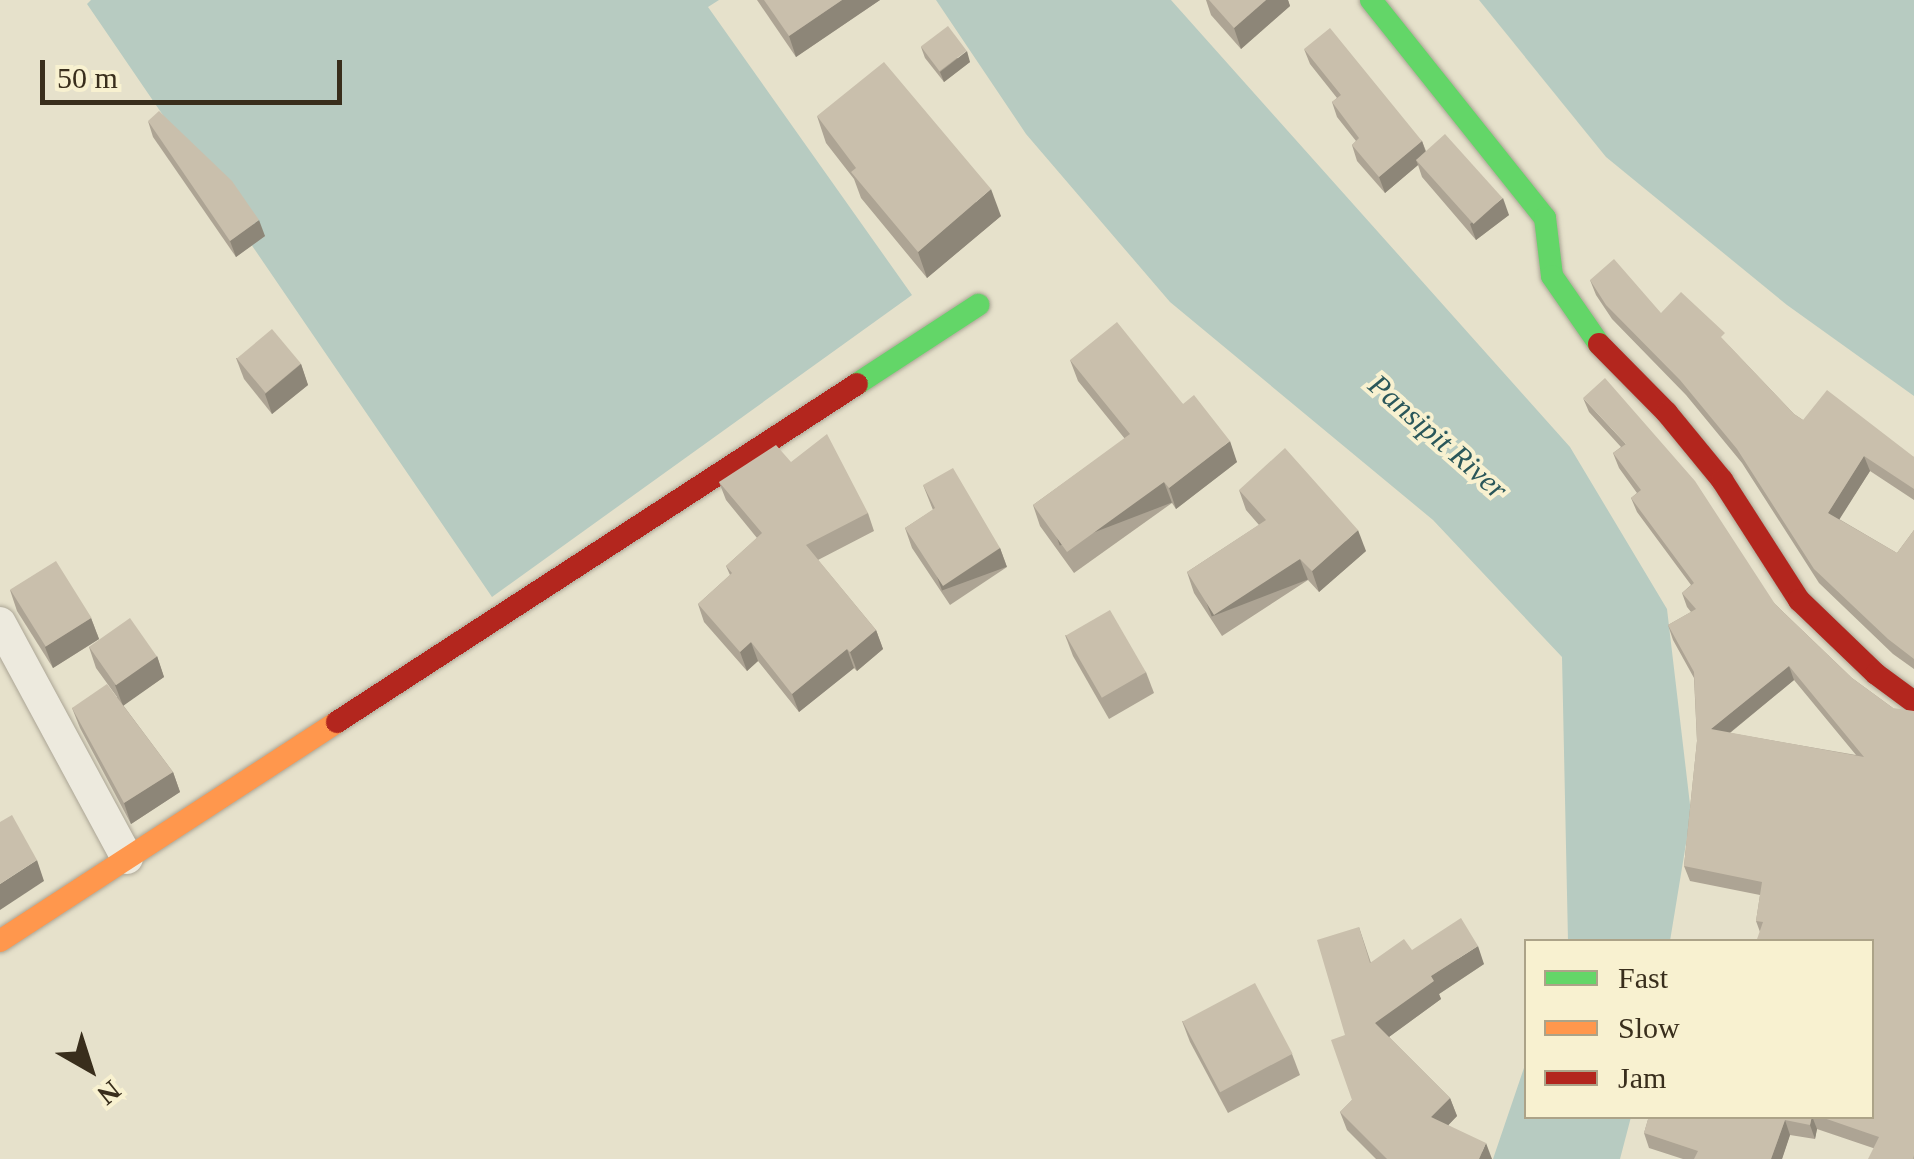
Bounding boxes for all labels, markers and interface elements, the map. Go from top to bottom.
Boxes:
scale bar [45,40,348,102]
text: 50 m [57,61,118,94]
water label: Pansipit River [1361,367,1515,507]
legend [1524,939,1874,1119]
text: Fast [1618,961,1668,994]
text: Slow [1618,1011,1680,1044]
north arrow [40,1019,140,1119]
text: Jam [1618,1061,1666,1094]
text: N [92,1074,127,1111]

